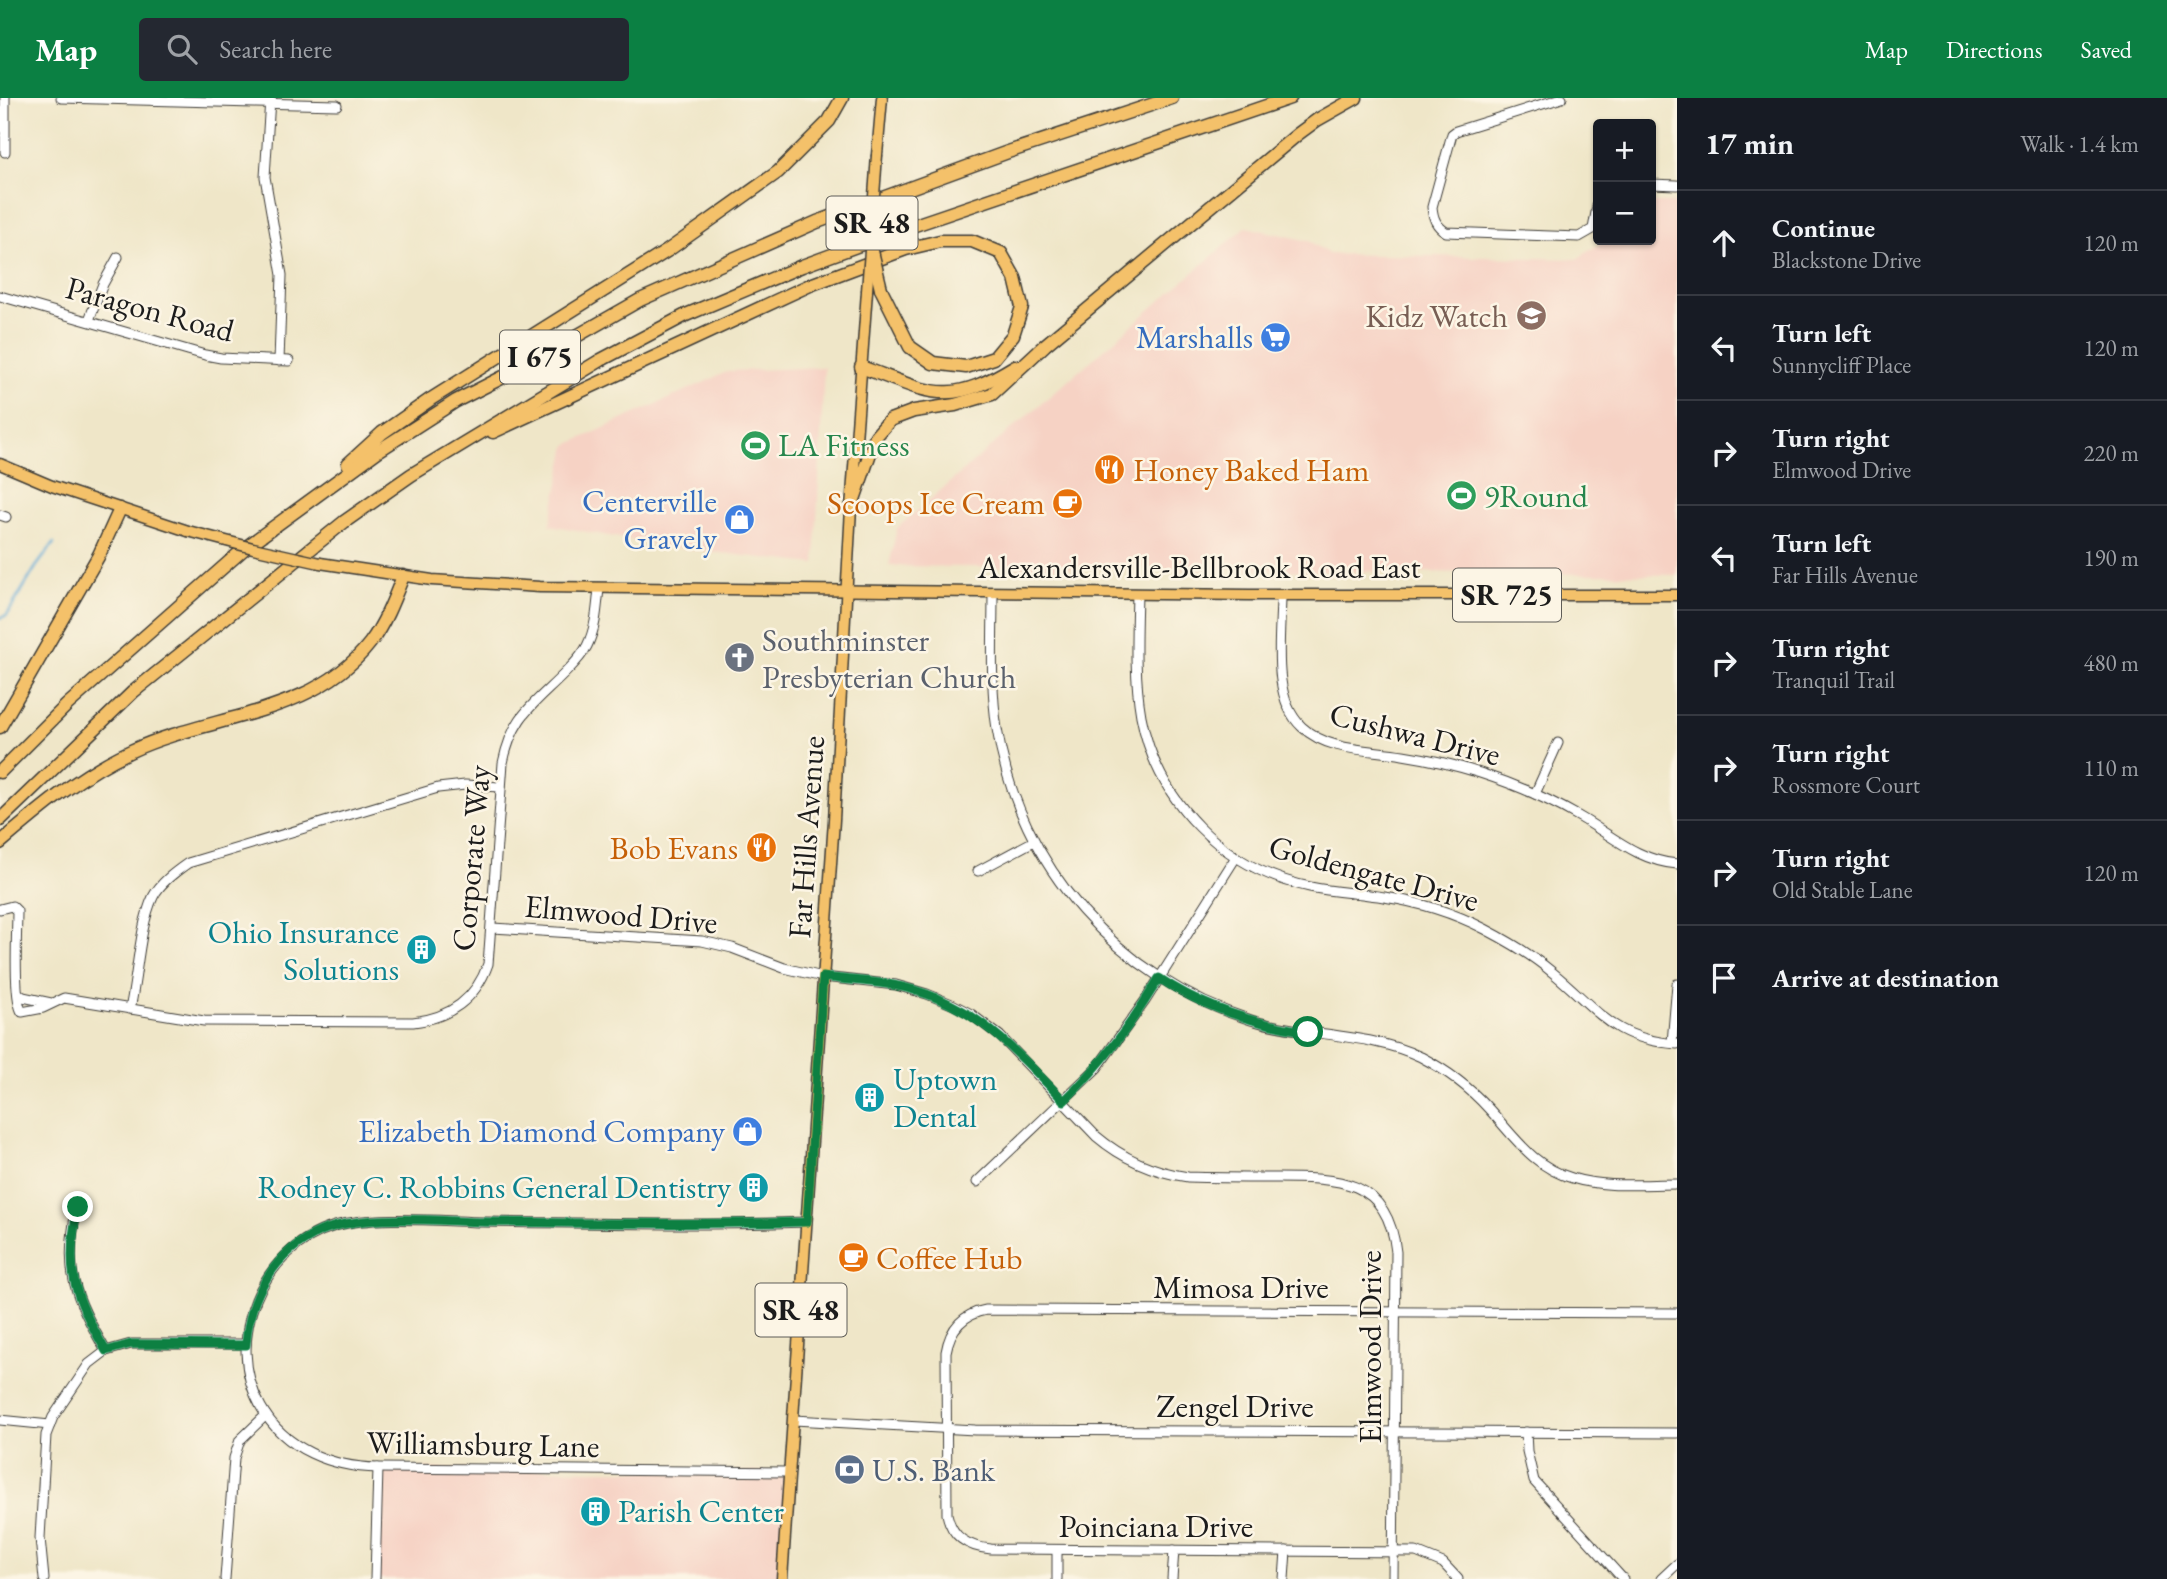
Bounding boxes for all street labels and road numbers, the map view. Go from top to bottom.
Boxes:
road number: SR 48 [826,197,917,250]
street label: Paragon Road [61,266,239,352]
road number: I 675 [500,330,580,384]
street label: Alexandersville-Bellbrook Road East [976,546,1421,588]
road number: SR 725 [1453,568,1561,622]
street label: Cushwa Drive [1325,693,1505,775]
street label: Far Hills Avenue [778,734,834,940]
street label: Corporate Way [442,762,500,953]
street label: Goldengate Drive [1264,825,1484,921]
street label: Elmwood Drive [523,885,719,943]
street label: Elmwood Drive [1349,1250,1391,1444]
street label: Mimosa Drive [1153,1266,1329,1308]
road number: SR 48 [756,1284,846,1336]
street label: Zengel Drive [1156,1385,1314,1427]
street label: Williamsburg Lane [366,1421,600,1467]
street label: Poinciana Drive [1059,1505,1253,1547]

